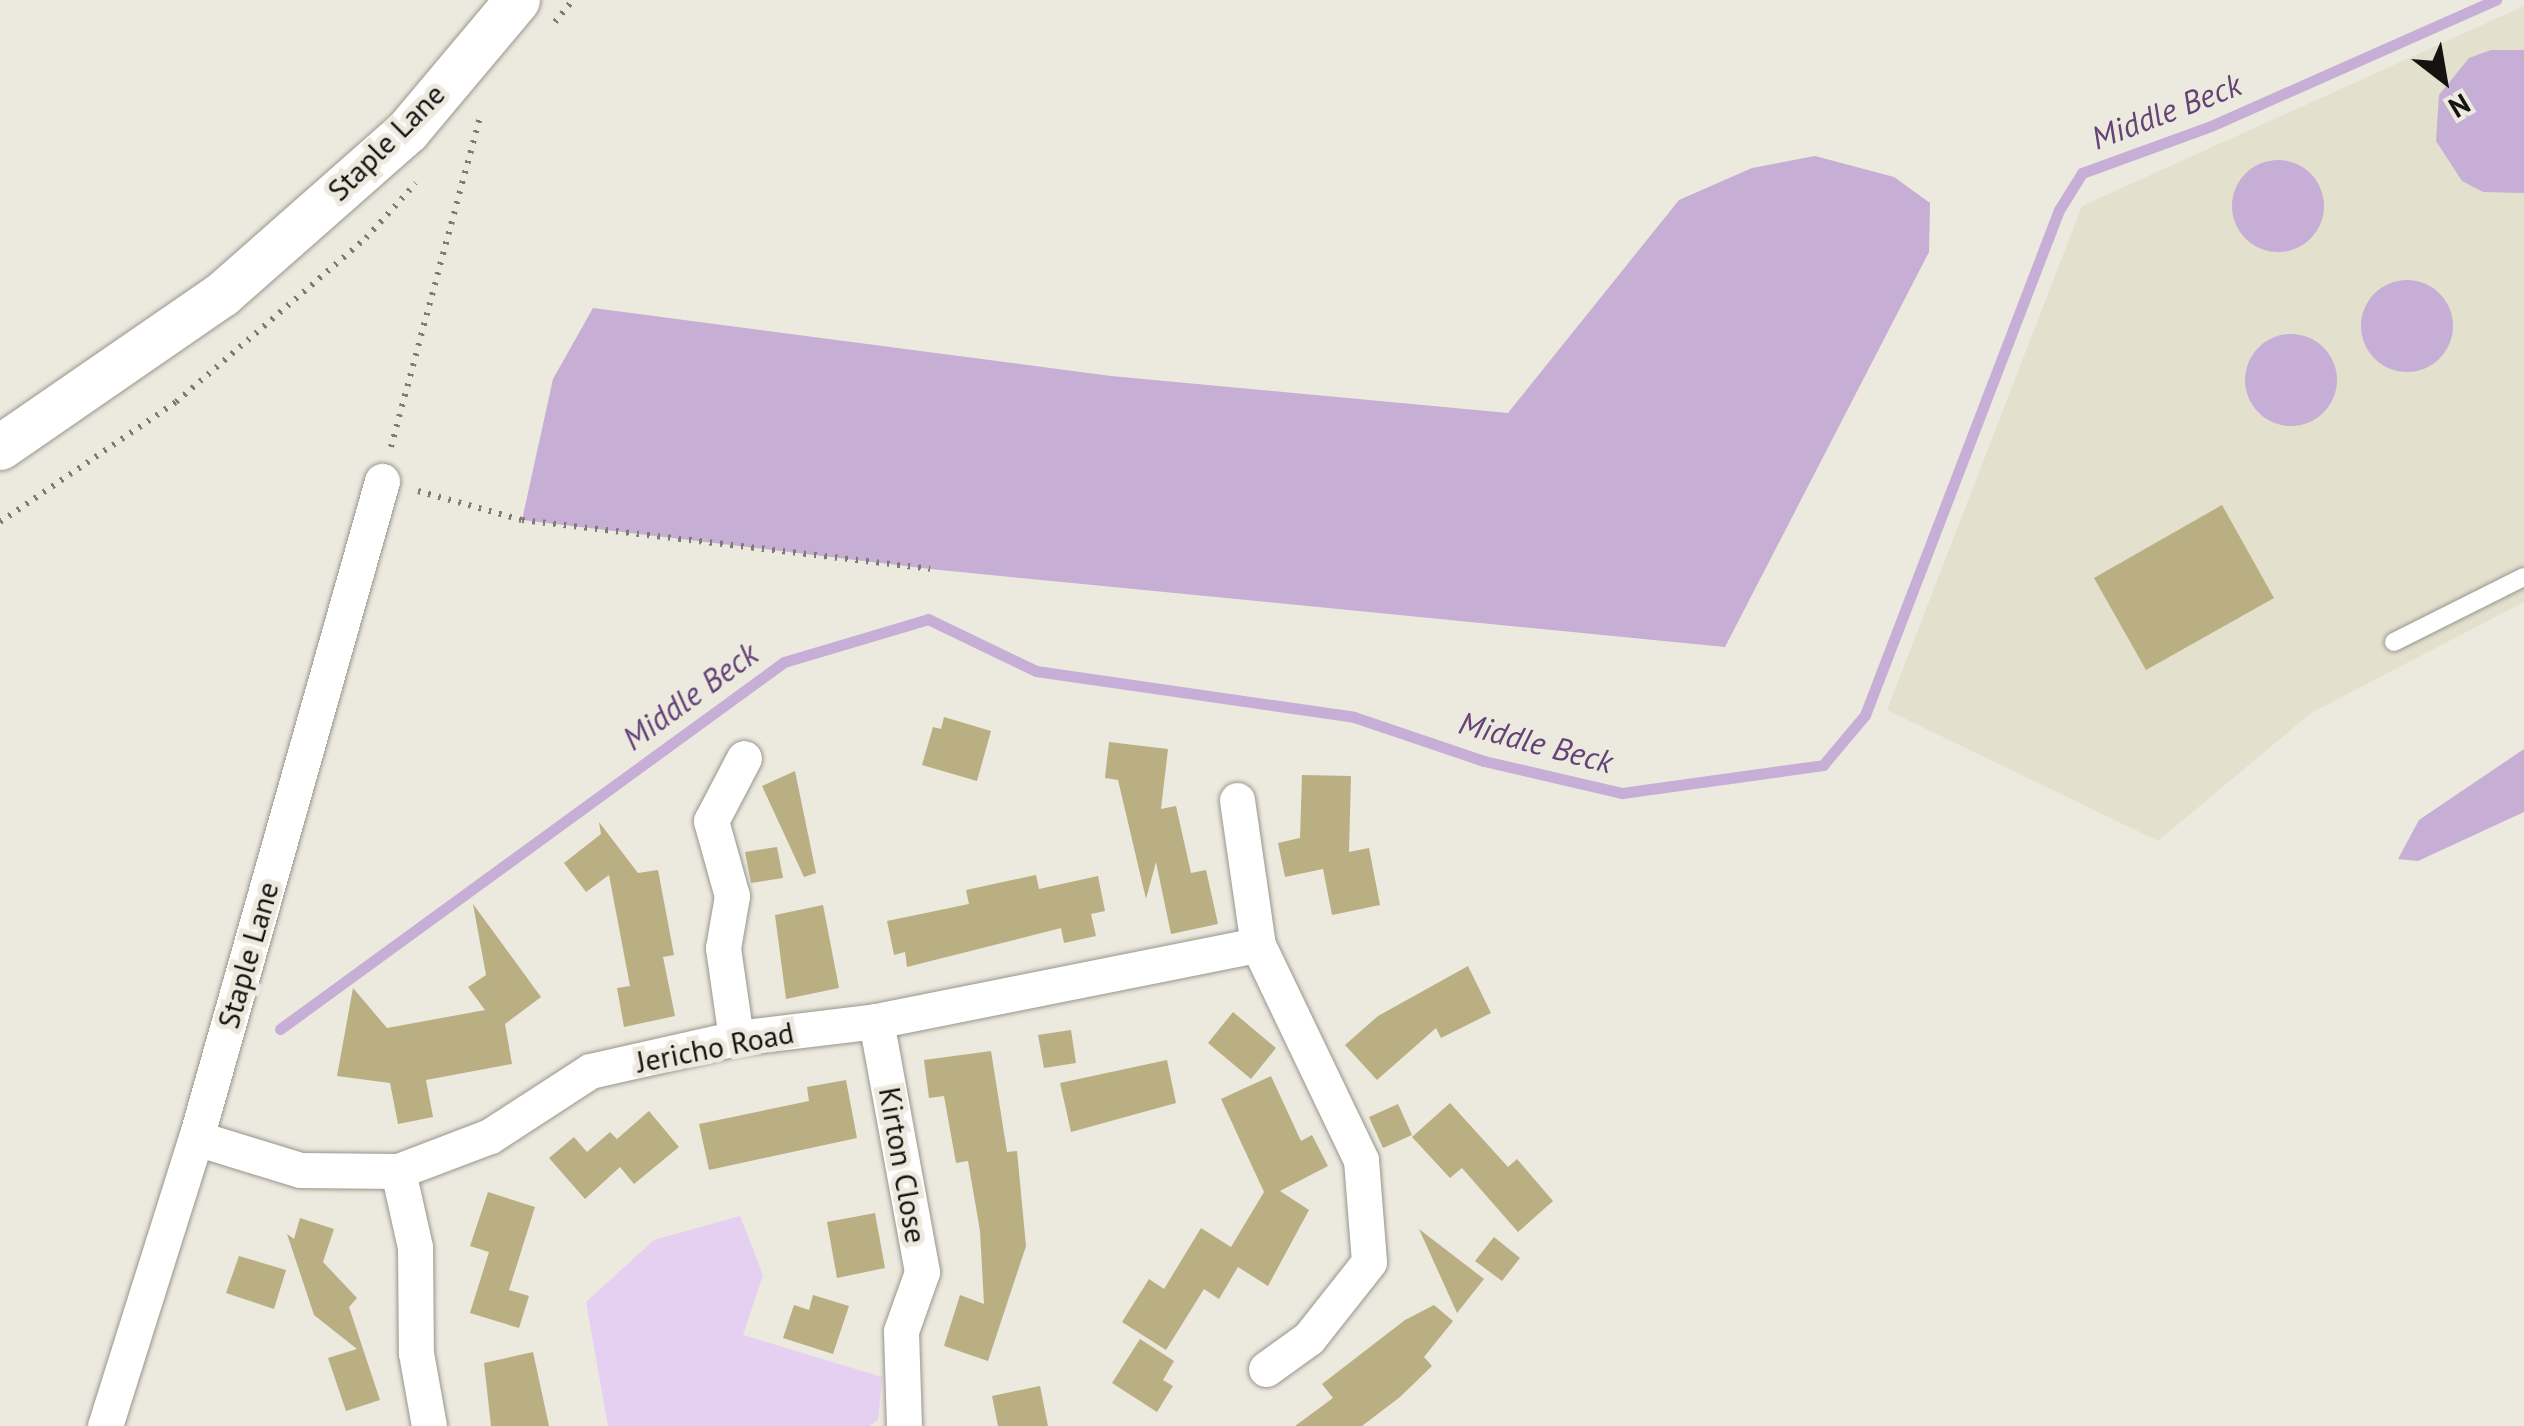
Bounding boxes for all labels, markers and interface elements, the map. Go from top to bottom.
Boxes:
north arrow [2394,30,2494,130]
water label: Middle Beck [2086,65,2246,157]
street label: Staple Lane [320,76,452,208]
text: N [2442,86,2477,127]
water label: Middle Beck [615,634,765,758]
water label: Middle Beck [1455,703,1617,781]
street label: Staple Lane [210,878,286,1032]
street label: Jericho Road [633,1014,797,1080]
street label: Kirton Close [872,1084,934,1246]

